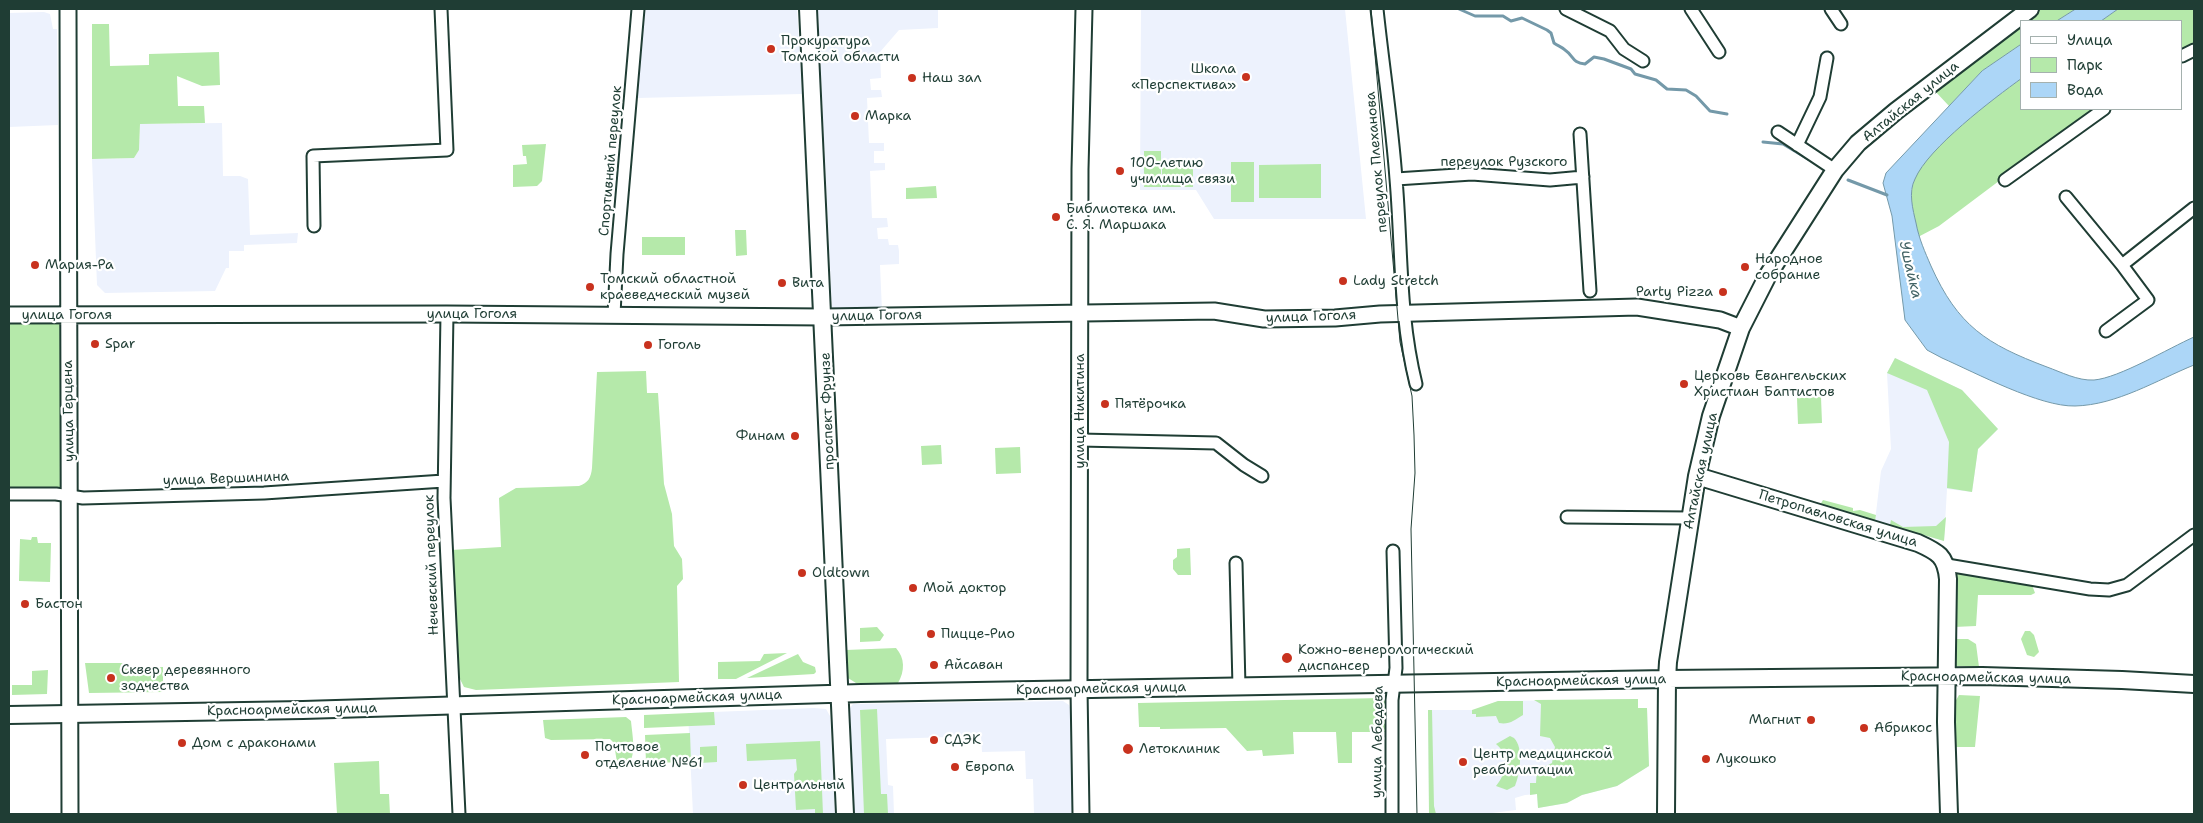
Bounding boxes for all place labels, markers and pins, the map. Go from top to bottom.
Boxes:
place label: Прокуратура Томской области [781,33,900,65]
marker: Прокуратура Томской области [765,43,777,55]
place label: Школа «Перспектива» [1131,61,1236,94]
place label: Наш зал [922,70,981,86]
marker: Школа «Перспектива» [1240,71,1252,83]
marker: Наш зал [906,72,918,84]
place label: Марка [865,108,911,124]
marker: Марка [849,110,861,122]
place label: 100-летию училища связи [1130,155,1235,188]
marker: 100-летию училища связи [1114,165,1126,177]
place label: Библиотека им. С. Я. Маршака [1066,201,1176,233]
marker: Библиотека им. С. Я. Маршака [1050,211,1062,223]
place label: Народное собрание [1755,251,1823,284]
place label: Мария-Ра [45,257,114,273]
marker: Мария-Ра [29,259,41,271]
marker: Народное собрание [1739,261,1751,273]
place label: Томский областной краеведческий музей [600,271,750,304]
place label: Lady Stretch [1353,273,1439,289]
place label: Вита [792,275,824,291]
marker: Lady Stretch [1337,275,1349,287]
marker: Вита [776,277,788,289]
marker: Томский областной краеведческий музей [584,281,596,293]
place label: Party Pizza [1636,284,1713,300]
marker: Party Pizza [1717,286,1729,298]
place label: Spar [105,336,136,352]
place label: Гоголь [658,337,701,353]
marker: Spar [89,338,101,350]
marker: Гоголь [642,339,654,351]
place label: Церковь Евангельских Христиан Баптистов [1694,368,1846,401]
marker: Церковь Евангельских Христиан Баптистов [1678,378,1690,390]
place label: Пятёрочка [1115,396,1186,412]
marker: Пятёрочка [1099,398,1111,410]
place label: Финам [736,428,785,444]
marker: Финам [789,430,801,442]
place label: Oldtown [812,565,870,581]
marker: Oldtown [796,567,808,579]
place label: Мой доктор [923,580,1006,596]
marker: Мой доктор [907,582,919,594]
place label: Бастон [35,596,83,612]
marker: Бастон [19,598,31,610]
place label: Пицце-Рио [941,626,1015,642]
marker: Пицце-Рио [925,628,937,640]
place label: Кожно-венерологический диспансер [1298,642,1474,674]
marker: Кожно-венерологический диспансер [1280,651,1294,665]
place label: Айсаван [944,657,1003,673]
marker: Айсаван [928,659,940,671]
place label: Сквер деревянного зодчества [121,662,251,694]
marker: Сквер деревянного зодчества [105,672,117,684]
place label: Магнит [1749,712,1801,728]
marker: Магнит [1805,714,1817,726]
place label: Абрикос [1874,720,1932,736]
marker: Абрикос [1858,722,1870,734]
place label: СДЭК [944,732,981,748]
marker: СДЭК [928,734,940,746]
place label: Дом с драконами [192,735,316,751]
marker: Дом с драконами [176,737,188,749]
place label: Почтовое отделение №61 [595,739,703,772]
place label: Летоклиник [1139,741,1220,757]
marker: Летоклиник [1121,742,1135,756]
place label: Центр медицинской реабилитации [1473,746,1612,779]
marker: Почтовое отделение №61 [579,749,591,761]
place label: Лукошко [1716,751,1777,767]
marker: Лукошко [1700,753,1712,765]
marker: Центр медицинской реабилитации [1457,756,1469,768]
place label: Европа [965,759,1014,775]
marker: Европа [949,761,961,773]
place label: Центральный [753,777,845,793]
marker: Центральный [737,779,749,791]

